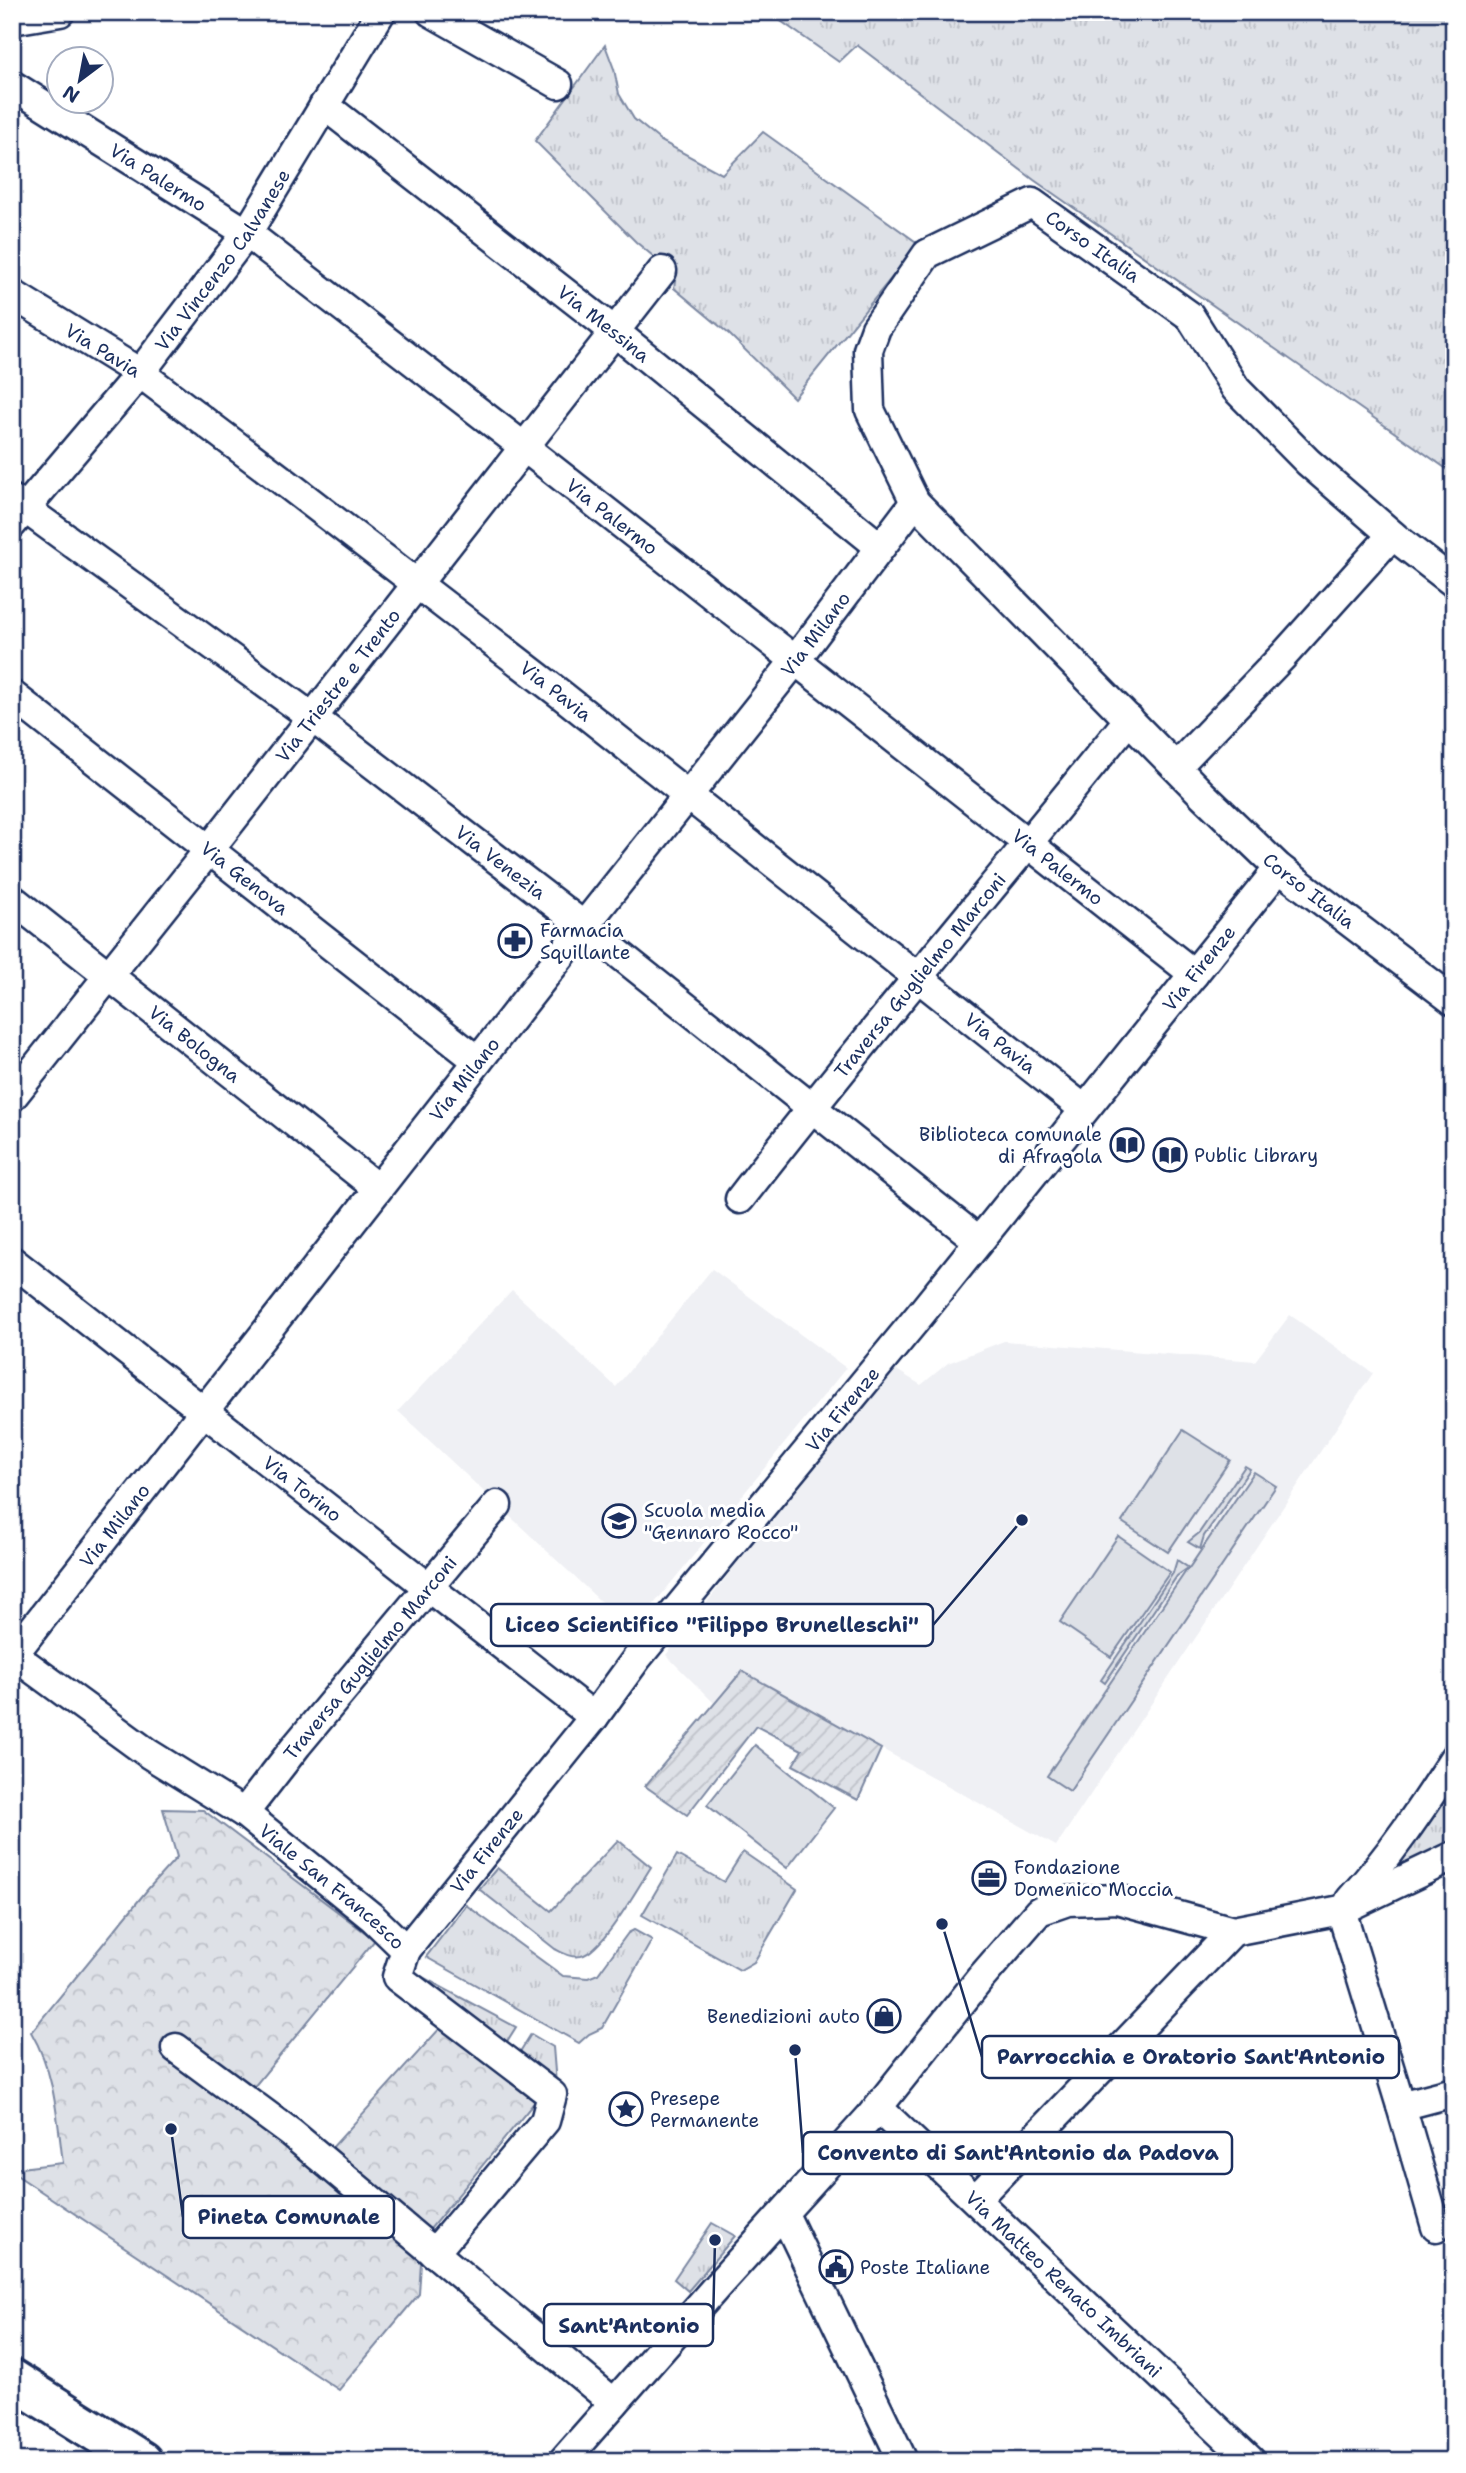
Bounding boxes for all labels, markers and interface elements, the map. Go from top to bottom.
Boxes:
north arrow [46,46,116,116]
text: N [58,79,84,109]
street label: Via Palermo [105,138,211,218]
street label: Via Vincenzo Calvanese [149,165,296,356]
street label: Corso Italia [1041,205,1145,288]
street label: Via Messina [552,280,655,368]
street label: Via Pavia [60,318,145,384]
street label: Via Palermo [561,473,663,561]
street label: Via Milano [775,587,856,682]
street label: Via Triestre e Trento [270,604,406,768]
street label: Via Pavia [515,656,597,727]
street label: Via Venezia [450,820,551,905]
street label: Via Palermo [1007,823,1109,911]
street label: Via Genova [195,836,294,921]
street label: Corso Italia [1257,847,1360,934]
street label: Traversa Guglielmo Marconi [829,868,1012,1083]
place label: Farmacia Squillante [540,918,631,965]
street label: Via Firenze [1157,920,1241,1016]
pharmacy icon: Farmacia Squillante [496,922,534,960]
street label: Via Bologna [143,1000,246,1088]
street label: Via Pavia [959,1007,1041,1079]
street label: Via Milano [424,1032,505,1127]
place label: Biblioteca comunale di Afragola [919,1122,1102,1169]
library icon: Biblioteca comunale di Afragola [1108,1126,1146,1164]
library icon: Public Library [1151,1136,1189,1174]
place label: Public Library [1194,1143,1318,1168]
street label: Via Firenze [800,1362,885,1457]
street label: Via Torino [258,1450,347,1528]
street label: Via Milano [74,1478,156,1573]
place label: Scuola media "Gennaro Rocco" [644,1498,799,1545]
school or university icon: Scuola media "Gennaro Rocco" [600,1502,638,1540]
street label: Traversa Guglielmo Marconi [278,1551,462,1765]
callout: Liceo Scientifico "Filippo Brunelleschi" [491,1604,933,1646]
text: Liceo Scientifico "Filippo Brunelleschi" [505,1611,919,1639]
street label: Via Firenze [445,1803,529,1899]
street label: Viale San Francesco [254,1818,410,1955]
place label: Fondazione Domenico Moccia [1014,1855,1173,1902]
office icon: Fondazione Domenico Moccia [970,1859,1008,1897]
shop icon: Benedizioni auto [865,1997,903,2035]
place label: Benedizioni auto [707,2004,860,2029]
callout: Parrocchia e Oratorio Sant'Antonio [982,2036,1399,2078]
text: Parrocchia e Oratorio Sant'Antonio [997,2043,1385,2071]
place label: Presepe Permanente [650,2086,759,2133]
place icon: Presepe Permanente [607,2090,645,2128]
callout: Convento di Sant'Antonio da Padova [803,2132,1232,2174]
text: Convento di Sant'Antonio da Padova [817,2139,1219,2167]
street label: Via Matteo Renato Imbriani [960,2185,1167,2383]
callout: Pineta Comunale [183,2196,394,2238]
text: Pineta Comunale [198,2203,380,2231]
public building icon: Poste Italiane [817,2248,855,2286]
place label: Poste Italiane [860,2255,990,2280]
callout: Sant'Antonio [544,2304,713,2346]
text: Sant'Antonio [558,2312,700,2340]

